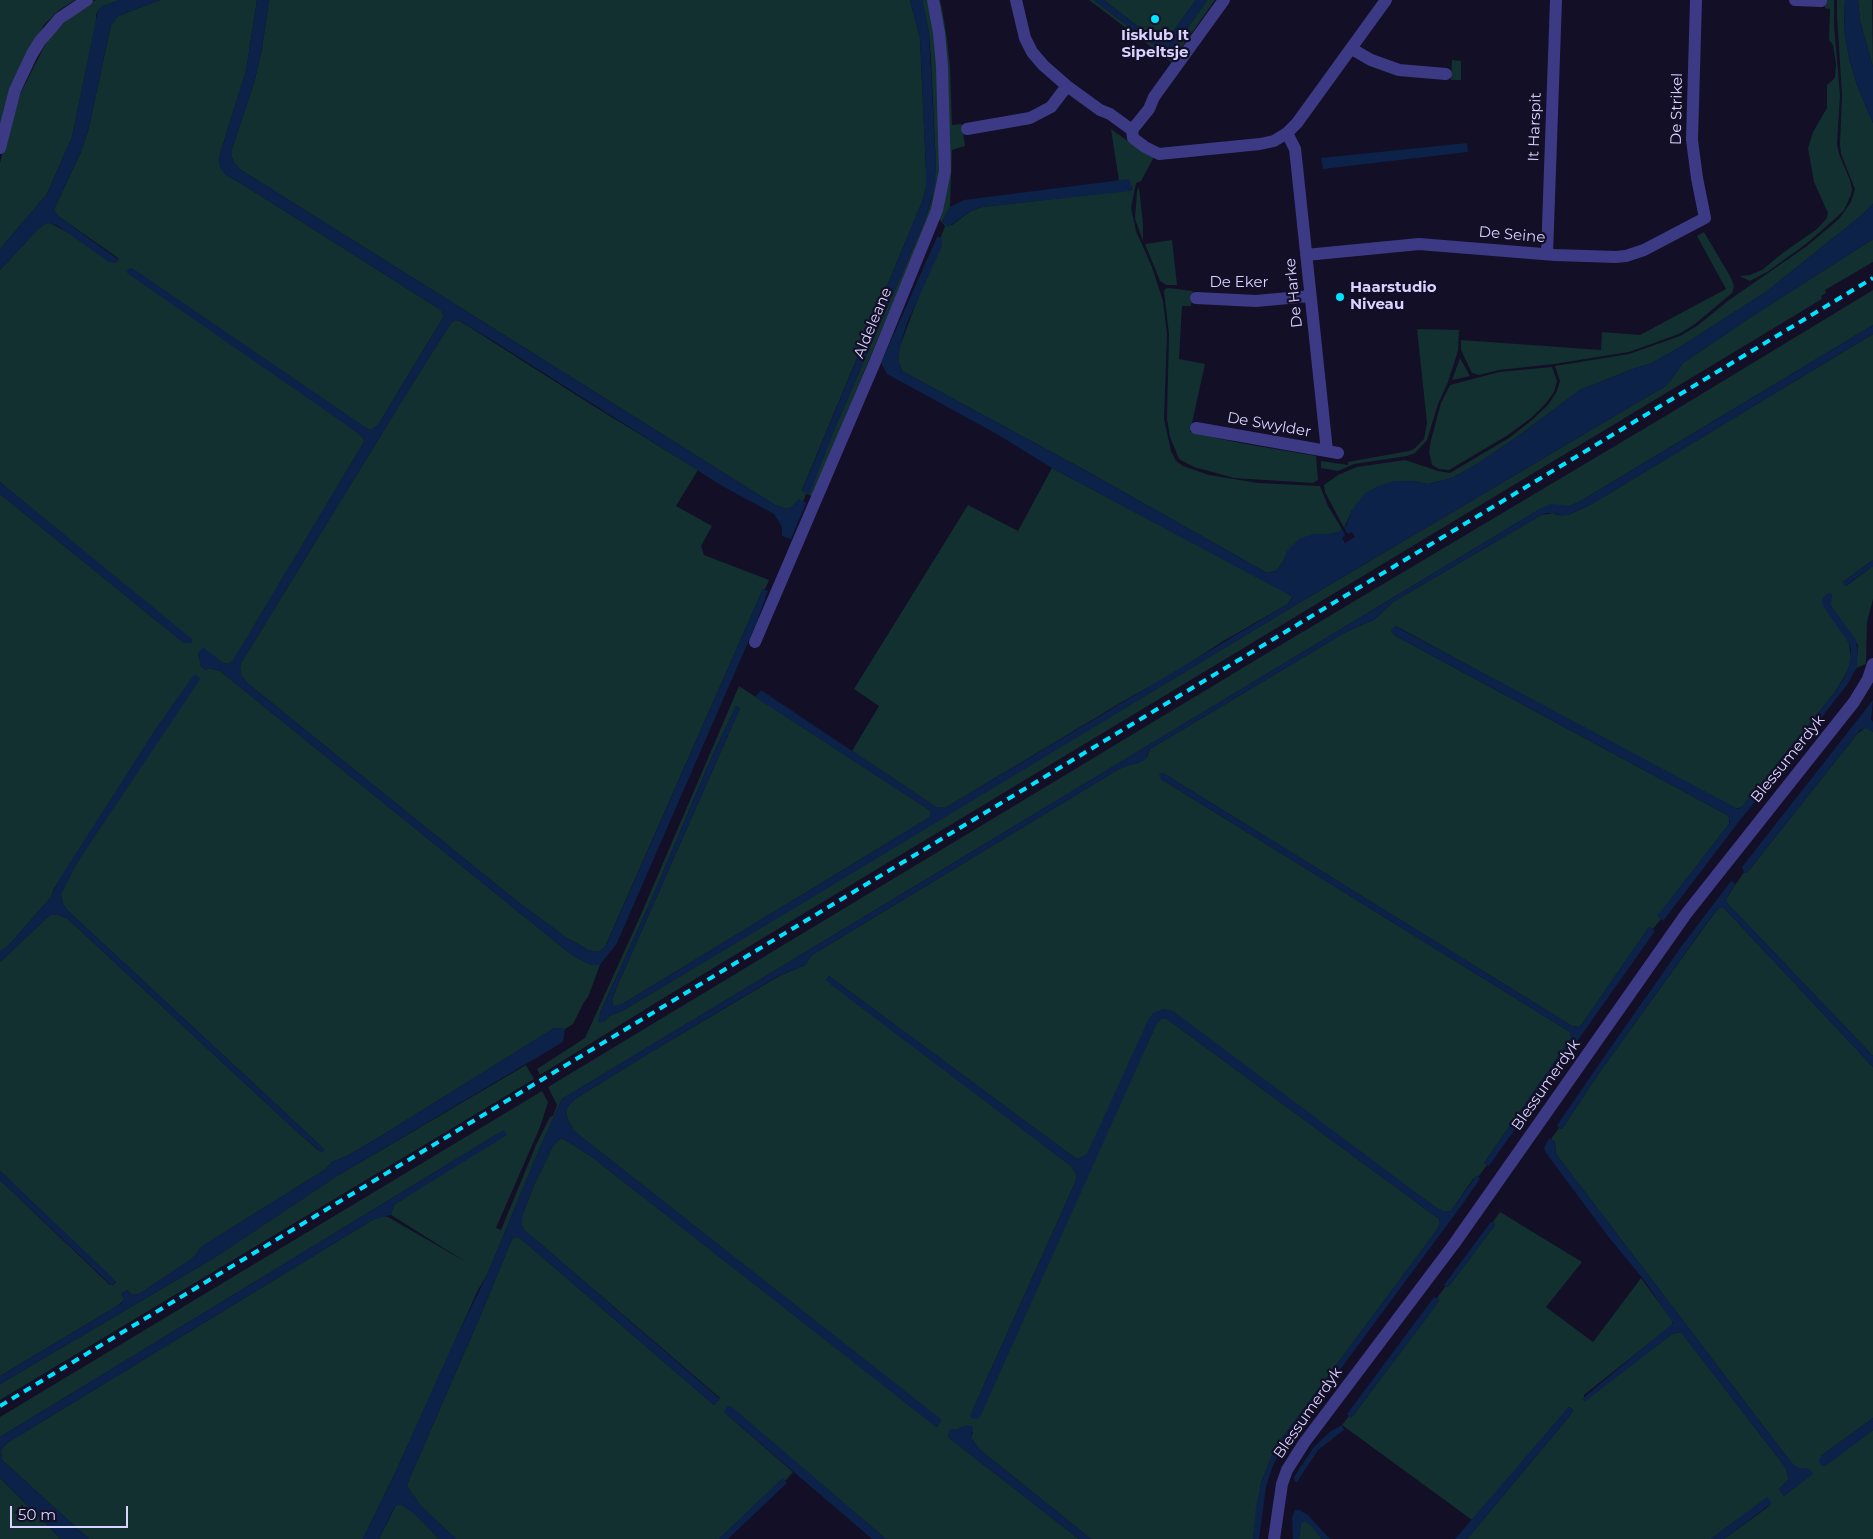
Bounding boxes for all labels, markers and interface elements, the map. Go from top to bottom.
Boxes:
marker: Iisklub It Sipeltsje [1149,13,1161,25]
place label: Iisklub It Sipeltsje [1121,27,1189,62]
street label: De Strikel [1667,73,1687,145]
street label: It Harspit [1525,92,1545,162]
street label: De Seine [1478,223,1546,247]
street label: De Harke [1281,257,1307,329]
street label: De Eker [1209,274,1269,292]
place label: Haarstudio Niveau [1350,279,1437,314]
street label: Aldeleane [850,285,896,361]
marker: Haarstudio Niveau [1334,291,1346,303]
street label: De Swylder [1226,409,1312,441]
street label: Blessumerdyk [1747,712,1829,806]
street label: Blessumerdyk [1508,1036,1584,1134]
street label: Blessumerdyk [1270,1364,1346,1462]
scale bar [12,1496,130,1528]
text: 50 m [18,1505,56,1524]

